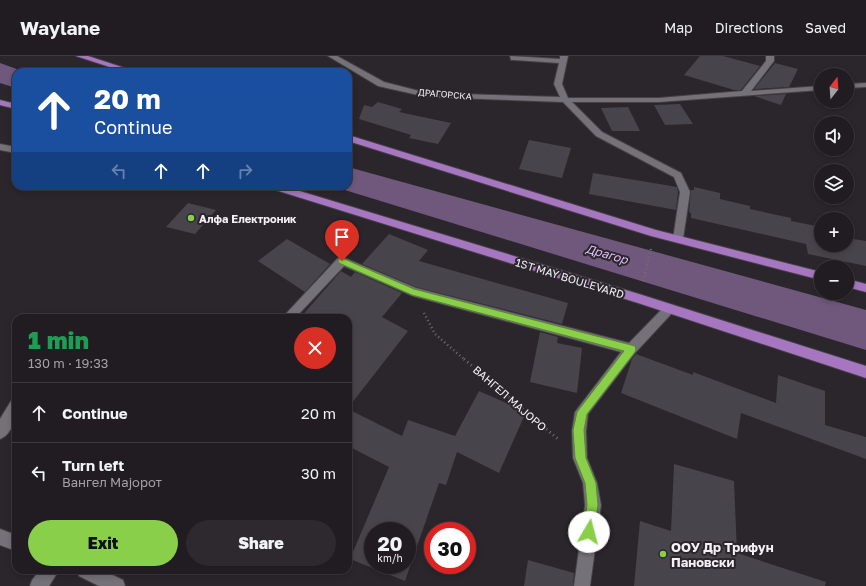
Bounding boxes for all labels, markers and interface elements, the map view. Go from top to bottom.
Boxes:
text: Waylane [20,16,100,39]
text: Map [664,19,693,36]
text: Directions [715,19,783,36]
text: Saved [805,19,846,36]
north arrow [814,68,854,108]
map controls [814,68,854,300]
text: 20 m [94,82,161,115]
icon: ahead [28,84,80,136]
street label: ДРАГОРСКА [418,86,472,102]
text: Continue [94,116,172,138]
button: sound [814,116,854,156]
icon: left [108,160,130,182]
icon: ahead [150,160,172,182]
icon: ahead [192,160,214,182]
icon: right [234,160,256,182]
button: layers [814,164,854,204]
place label: Алфа Електроник [199,212,297,225]
button: + [814,212,854,252]
marker: Алфа Електроник [186,213,196,223]
pin [325,220,359,261]
icon: arrive [331,226,353,248]
water label: Драгор [583,241,631,268]
street label: 1ST MAY BOULEVARD [514,255,626,301]
button: − [814,260,854,300]
text: 1 min [28,325,89,354]
button: close [294,327,336,369]
text: 130 m · 19:33 [28,355,108,371]
street label: ВАНГЕЛ МАЈОРО [471,363,549,433]
icon: ahead [28,402,50,424]
text: Continue [62,404,128,422]
text: 20 m [301,404,336,422]
text: Turn left [62,456,124,474]
icon: left [28,462,50,484]
text: 30 m [301,464,336,482]
text: Вангел Маjорот [62,474,162,490]
position arrow [568,511,610,553]
button: Exit [28,520,178,566]
button: Share [186,520,336,566]
speed limit sign: 30 [424,522,476,574]
text: 20 [377,531,403,555]
place label: ООУ Др Трифун Пановски [671,539,774,570]
marker: ООУ Др Трифун Пановски [658,549,668,559]
text: km/h [377,552,403,564]

